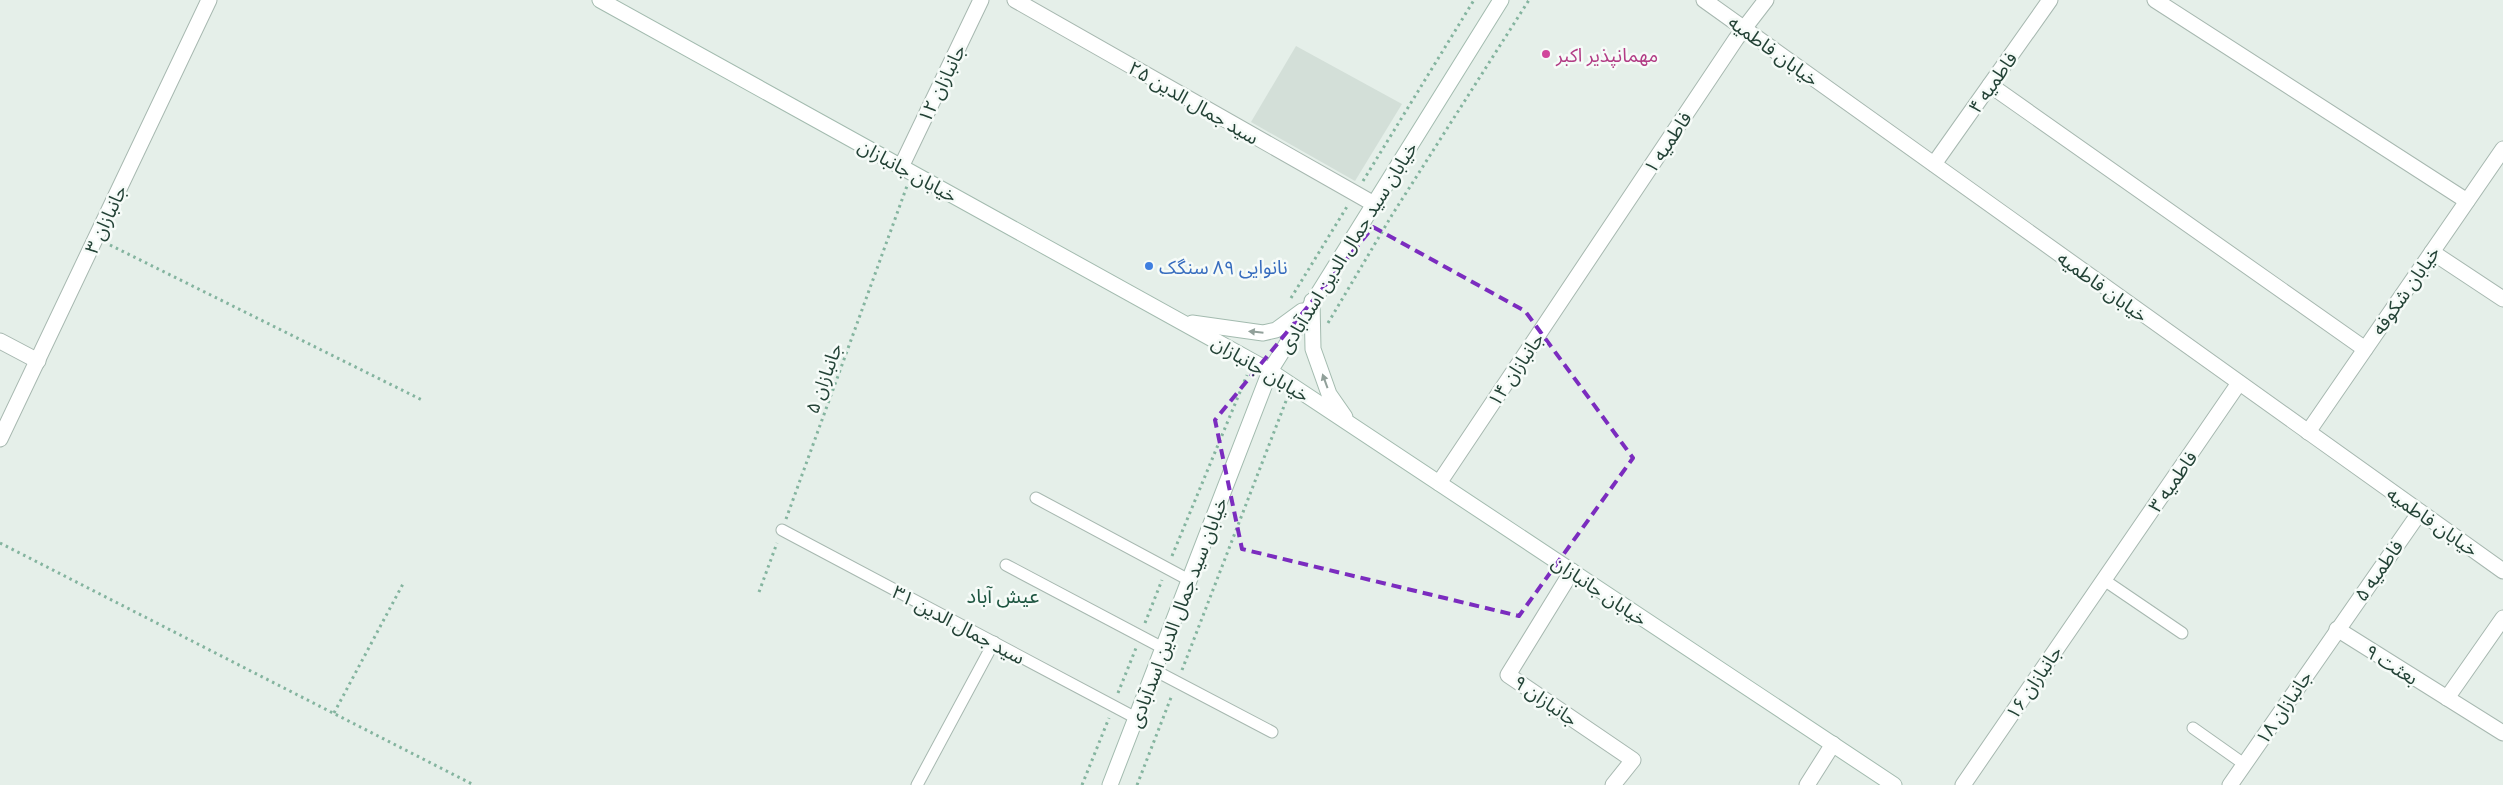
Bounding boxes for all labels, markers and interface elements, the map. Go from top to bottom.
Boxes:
street label: خیابان فاطمیه [1724,10,1824,91]
street label: جانبازان ۱۲ [912,40,971,126]
place label: مهمانپذیر اکبر [1555,43,1658,68]
street label: فاطمیه ۴ [1963,47,2021,117]
marker: مهمانپذیر اکبر [1540,48,1552,60]
street label: سید جمال الدین ۲۵ [1124,55,1263,149]
street label: فاطمیه ۱ [1638,107,1696,177]
street label: خیابان جانبازان [854,133,962,208]
street label: خیابان سید جمال الدین اسدآبادی [1272,137,1422,357]
street label: جانبازان ۳ [79,181,132,257]
street label: خیابان شکوفه [2366,241,2445,339]
street label: خیابان فاطمیه [2053,246,2153,327]
place label: نانوایی ۸۹ سنگک [1159,255,1288,279]
marker: نانوایی ۸۹ سنگک [1143,260,1155,272]
one-way arrow [1248,327,1264,335]
street label: جانبازان ۱۴ [1482,328,1549,411]
street label: خیابان جانبازان [1208,330,1314,407]
street label: جانبازان ۵ [800,340,847,417]
one-way arrow [1320,373,1328,388]
street label: فاطمیه ۳ [2143,446,2201,516]
street label: خیابان فاطمیه [2383,481,2483,561]
street label: خیابان سید جمال الدین اسدآبادی [1122,494,1233,731]
street label: فاطمیه ۵ [2349,535,2407,605]
street label: خیابان جانبازان [1548,550,1652,631]
street label: سید جمال الدین ۳۱ [888,579,1029,669]
district label: عیش آباد [967,583,1039,608]
street label: بعثت ۹ [2361,639,2423,689]
street label: جانبازان ۱۶ [2000,641,2067,724]
street label: جانبازان ۱۸ [2250,666,2317,749]
street label: جانبازان ۹ [1509,670,1583,731]

